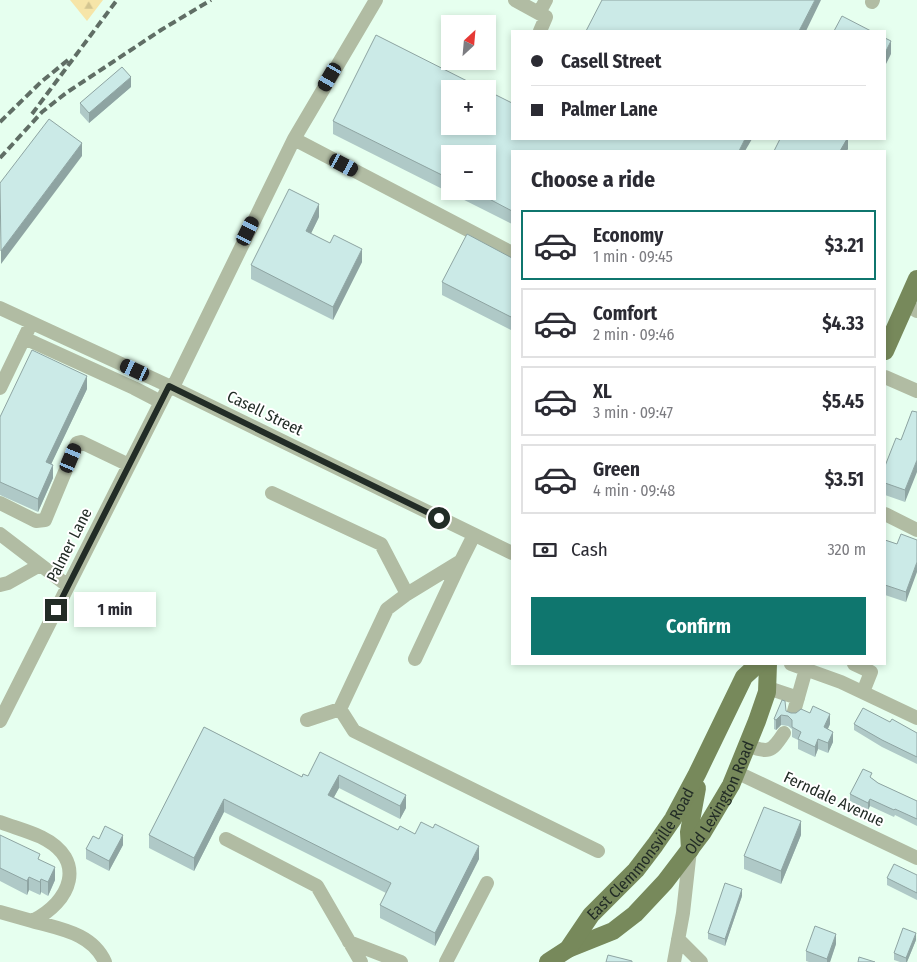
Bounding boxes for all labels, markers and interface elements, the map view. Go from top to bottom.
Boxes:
north arrow [441,15,496,70]
map controls [441,15,496,200]
text: Casell Street [561,50,661,73]
car [316,60,343,94]
button: + [441,80,496,135]
text: Palmer Lane [561,98,658,121]
button: − [441,145,496,200]
car [327,151,360,179]
text: Choose a ride [531,166,655,193]
car [234,214,261,248]
icon: car [533,223,578,268]
text: Economy [593,224,663,247]
text: $3.21 [825,234,864,257]
text: 1 min · 09:45 [593,247,673,266]
icon: car [533,301,578,346]
text: Comfort [593,302,657,325]
text: $4.33 [822,312,864,335]
text: 2 min · 09:46 [593,325,674,344]
car [118,357,151,383]
icon: car [533,379,578,424]
text: XL [593,380,612,403]
street label: Casell Street [224,386,307,440]
text: $5.45 [822,390,864,413]
text: 3 min · 09:47 [593,403,673,422]
car [58,441,83,475]
icon: car [533,457,578,502]
text: Green [593,458,640,481]
text: $3.51 [825,468,864,491]
text: 4 min · 09:48 [593,481,675,500]
street label: Palmer Lane [42,505,96,585]
route start [428,507,450,529]
icon: cash [531,536,559,564]
text: Cash [571,538,608,561]
text: 320 m [827,540,866,559]
callout: 1 min [74,592,156,628]
button: Confirm [531,597,866,655]
route end [45,599,67,621]
text: 1 min [98,600,132,619]
street label: Old Lexington Road [680,738,757,858]
street label: Ferndale Avenue [781,767,887,831]
street label: East Clemmonsville Road [582,784,697,924]

